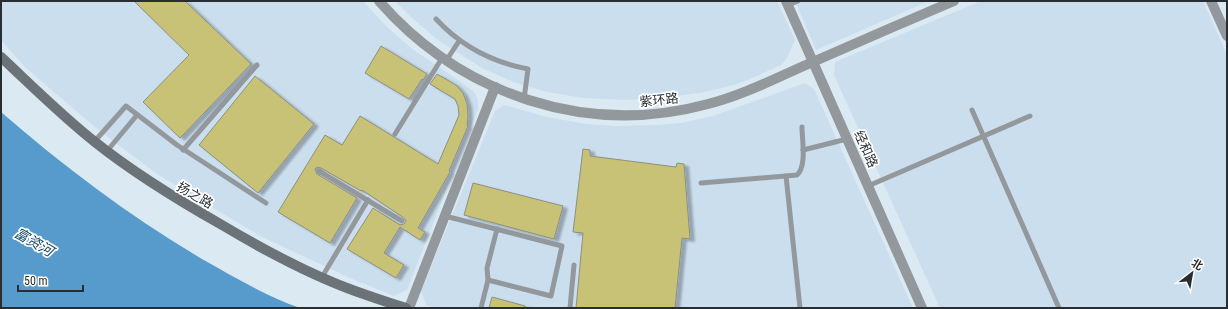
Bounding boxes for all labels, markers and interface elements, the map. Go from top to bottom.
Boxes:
street label: 紫环路 [639,91,679,109]
street label: 经和路 [851,128,881,170]
street label: 扬之路 [174,179,216,211]
water label: 富资河 [12,225,59,261]
north arrow [1172,253,1212,293]
text: 北 [1189,256,1205,273]
scale bar [18,267,83,293]
text: 50 m [24,274,48,288]

